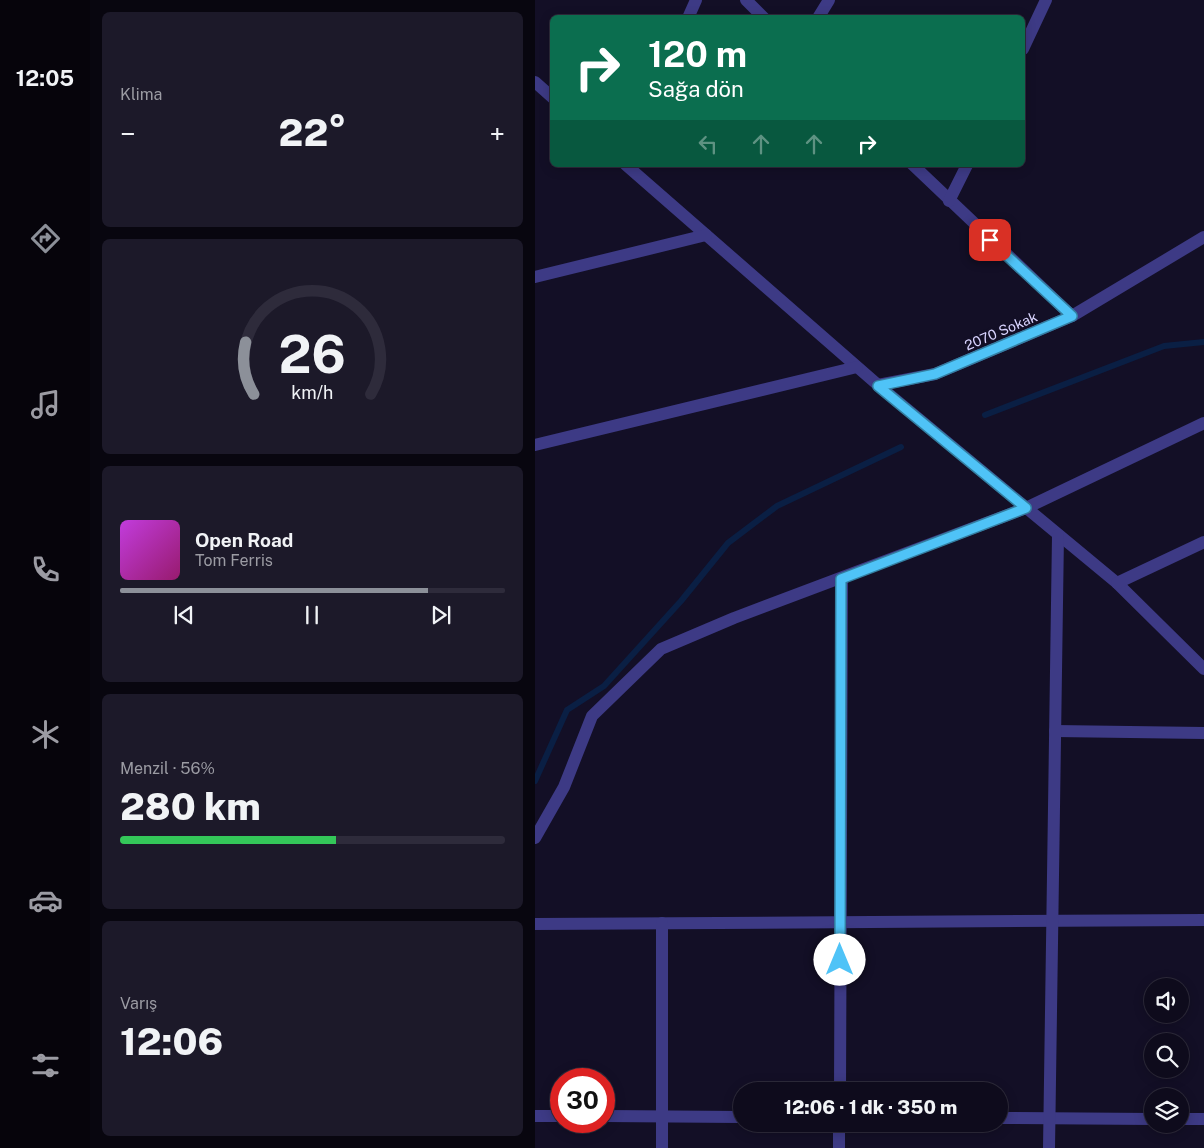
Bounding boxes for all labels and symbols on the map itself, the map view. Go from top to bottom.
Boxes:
pin [969,219,1011,261]
street label: 2070 Sokak [962,308,1040,353]
position arrow [813,933,865,985]
speed limit sign: 30 [550,1068,615,1133]

